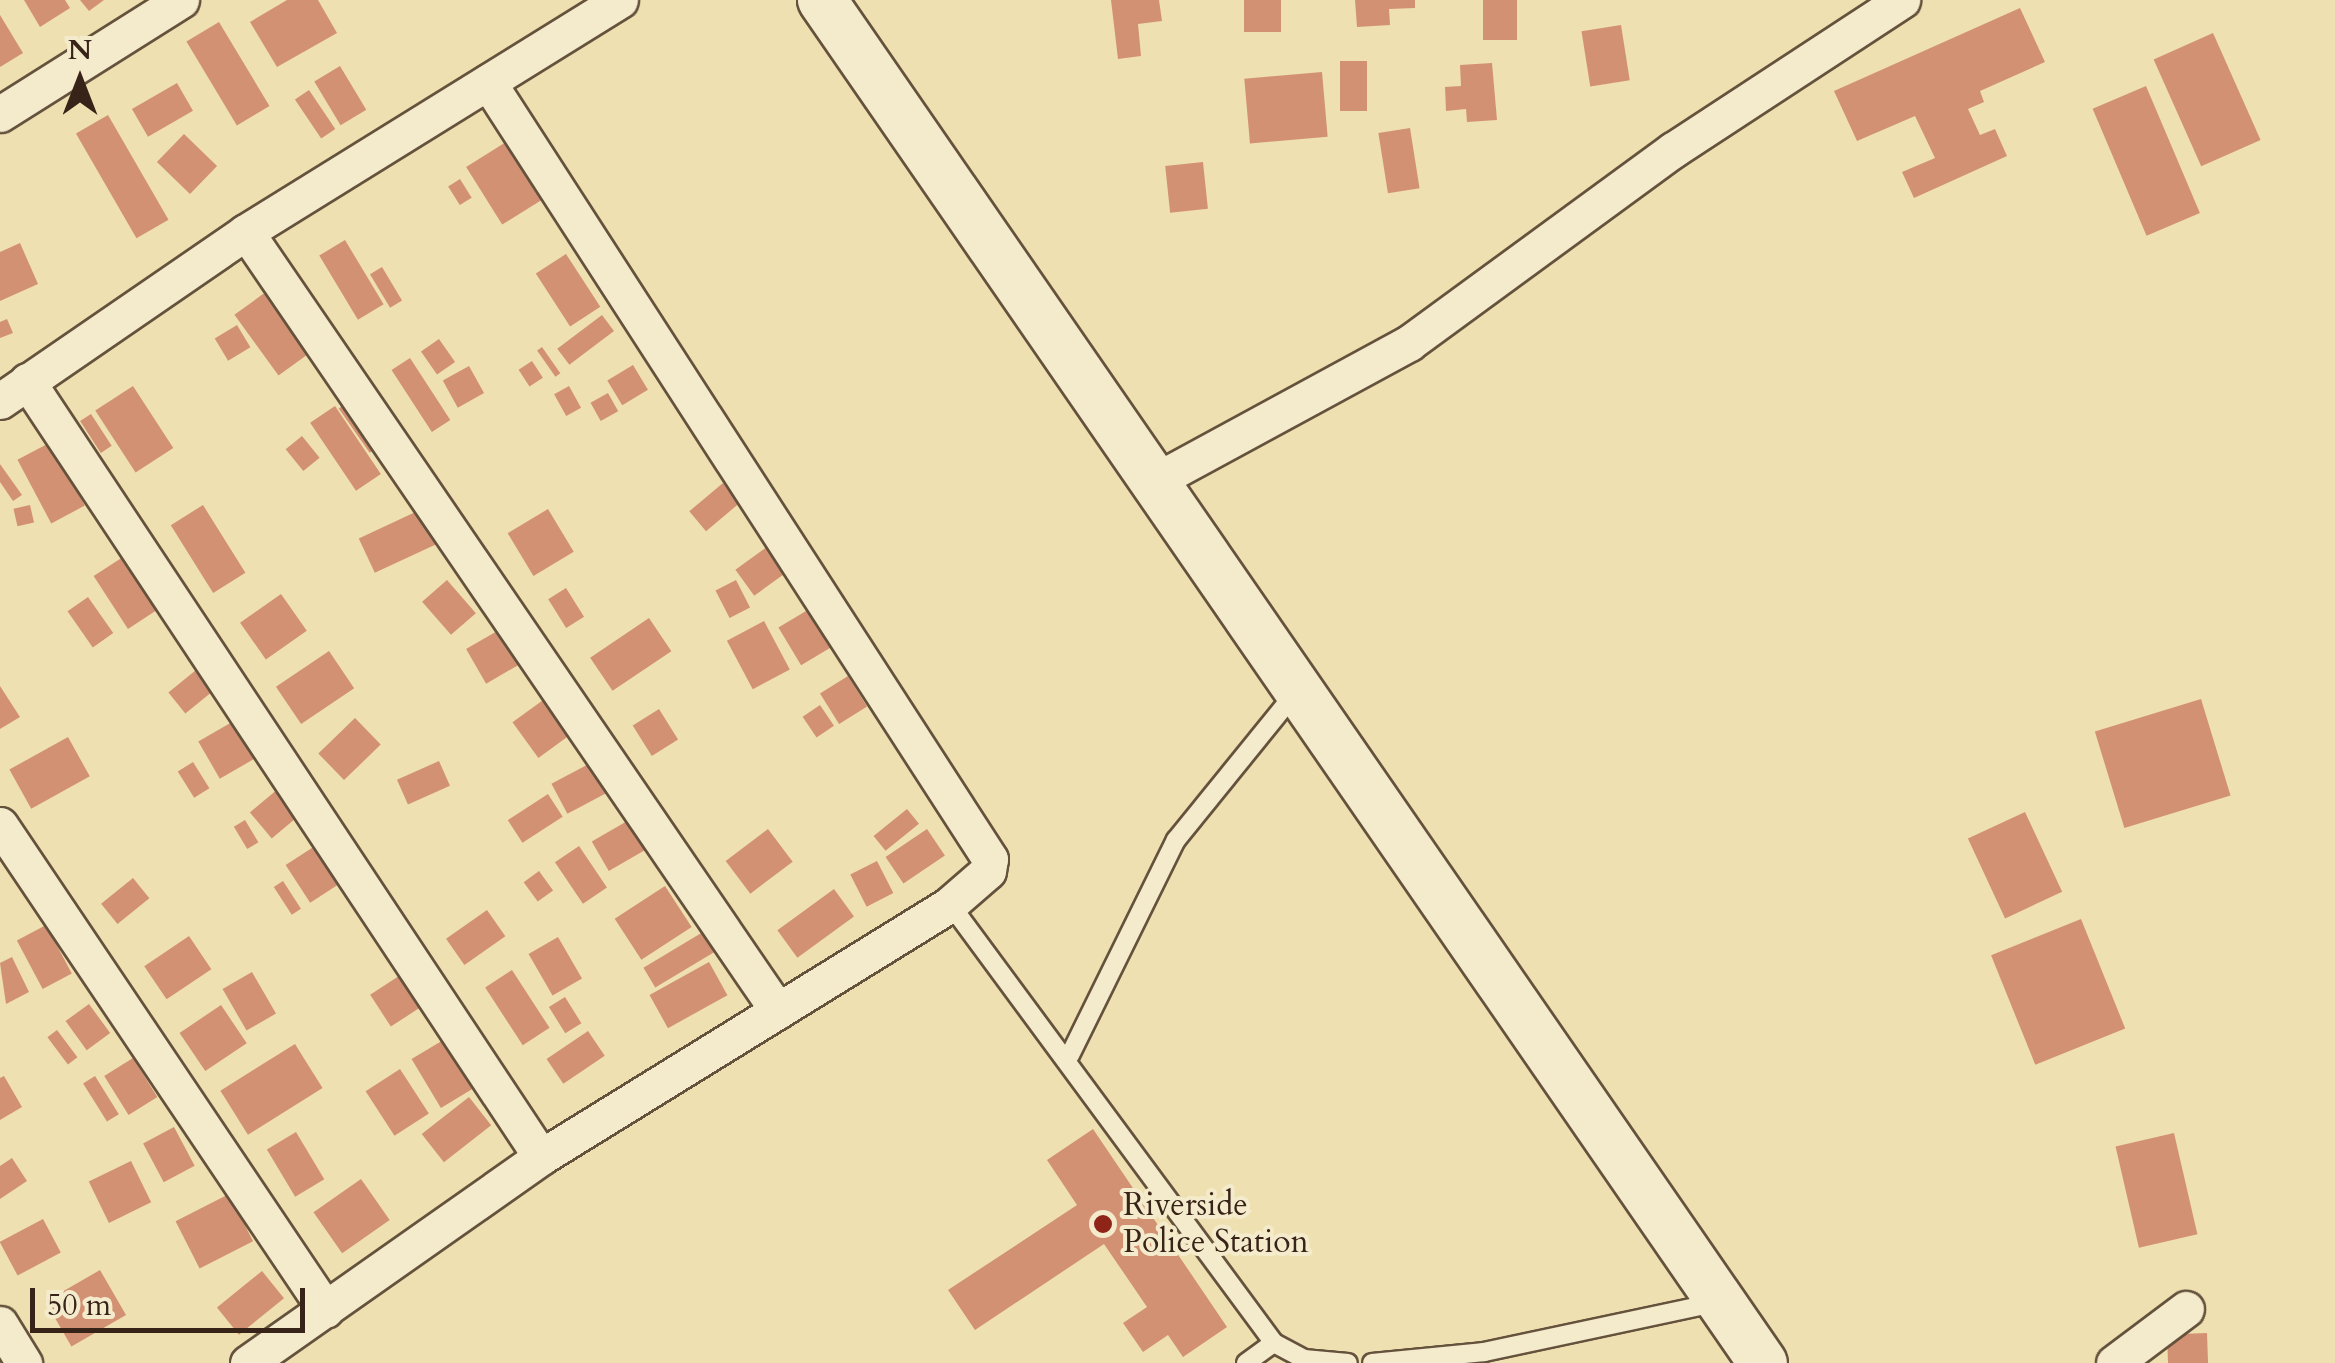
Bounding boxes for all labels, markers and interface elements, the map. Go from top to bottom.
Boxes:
north arrow [30,30,130,130]
text: N [68,31,92,69]
place label: Riverside Police Station [1123,1187,1309,1262]
marker: Riverside Police Station [1092,1213,1114,1235]
scale bar [35,1268,310,1330]
text: 50 m [47,1285,111,1326]

